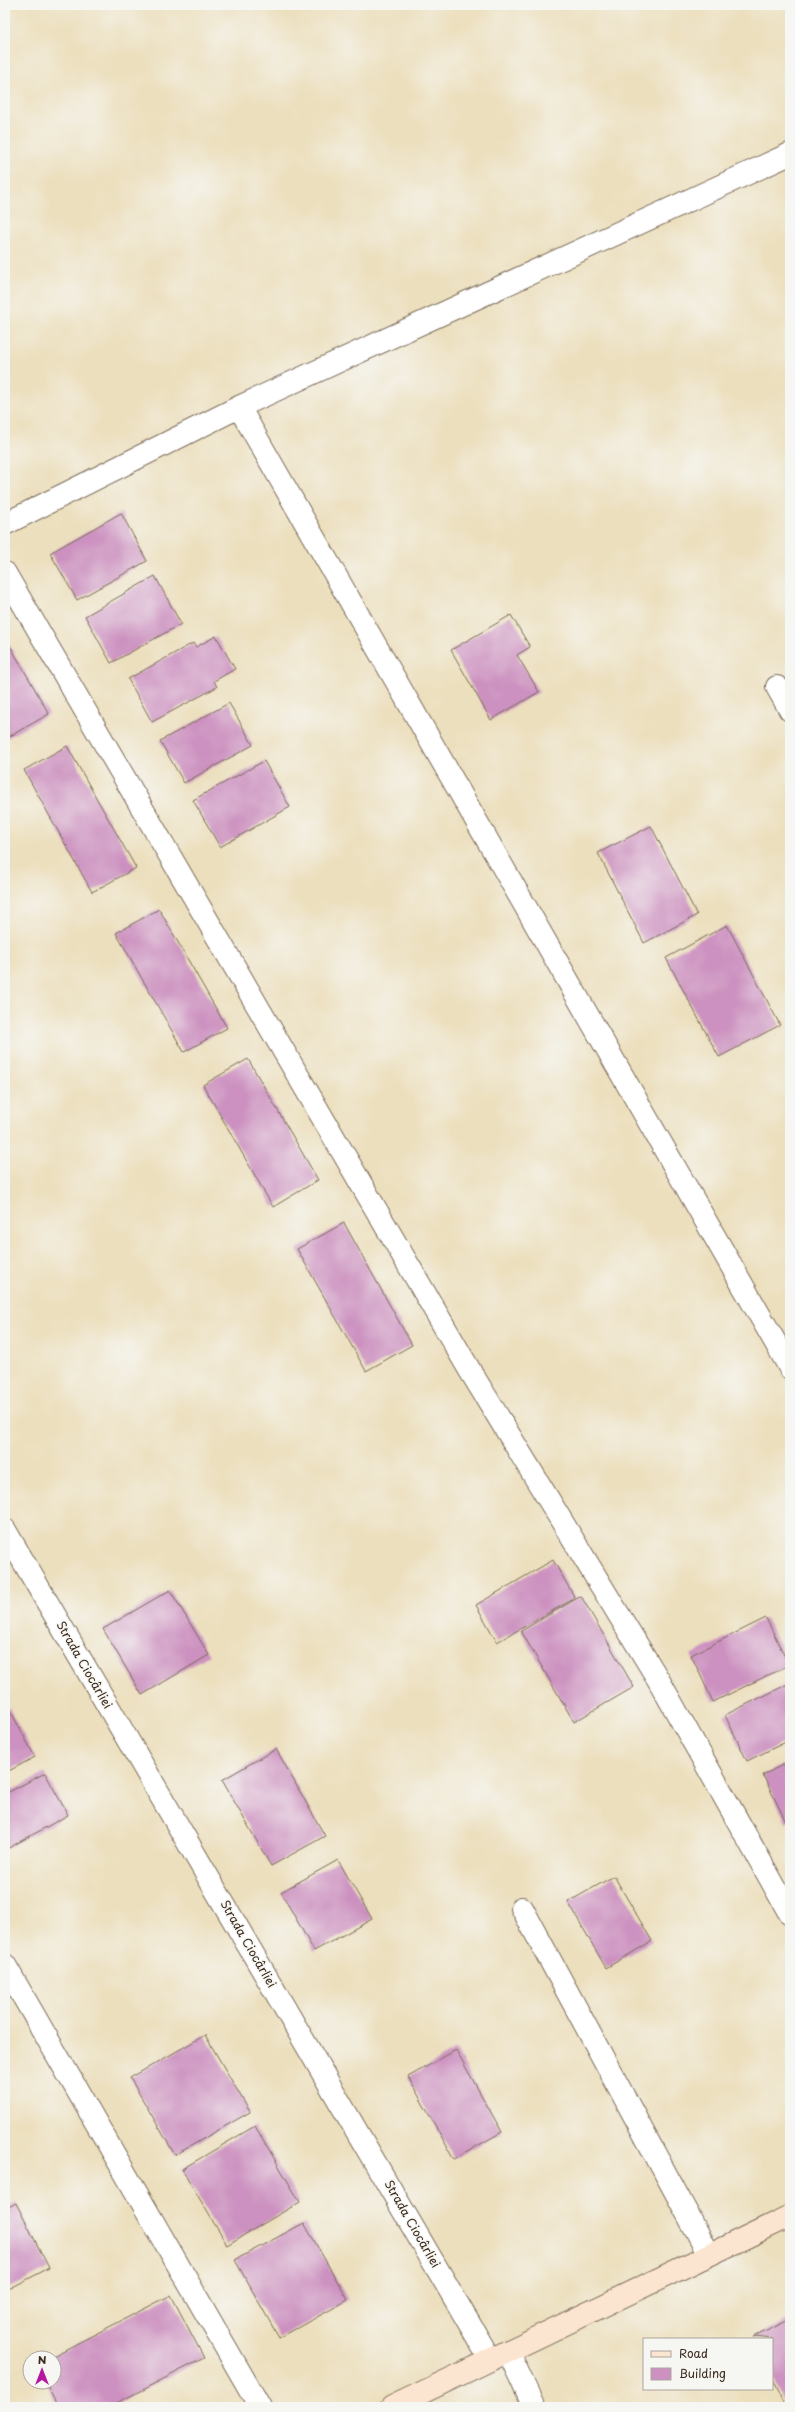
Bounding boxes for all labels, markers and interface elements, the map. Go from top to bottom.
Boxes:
street label: Strada Ciocârliei [52,1617,117,1712]
street label: Strada Ciocârliei [216,1896,281,1991]
street label: Strada Ciocârliei [380,2176,445,2271]
legend [643,2338,773,2390]
text: Road [679,2344,708,2362]
north arrow [22,2350,62,2390]
text: N [38,2351,47,2368]
text: Building [679,2364,726,2382]

